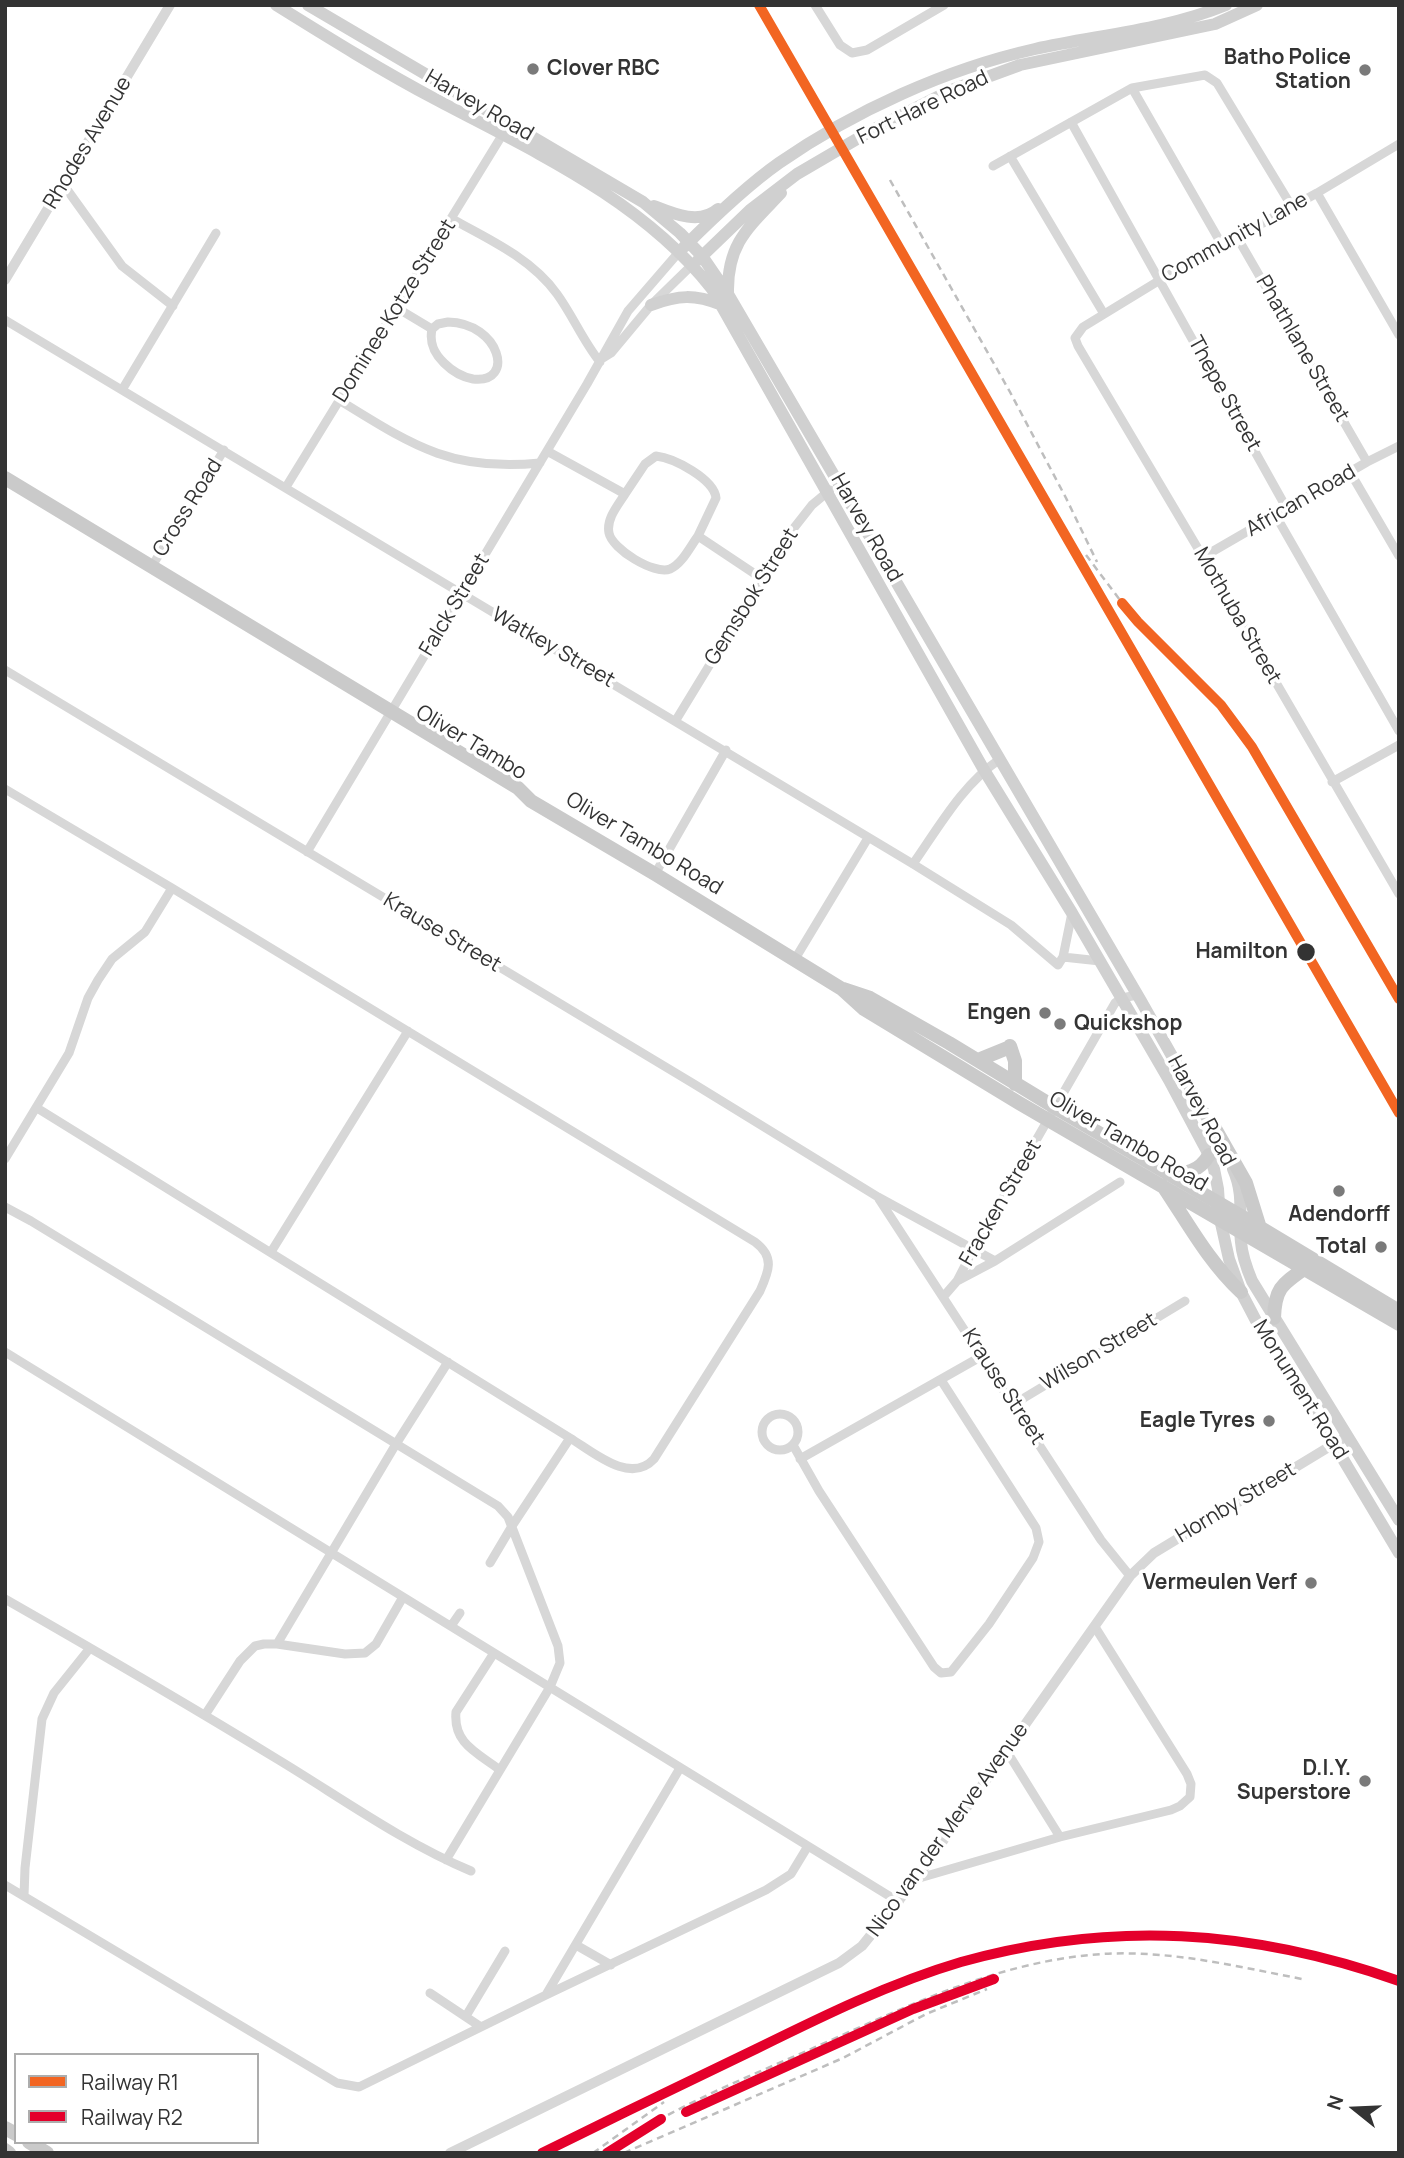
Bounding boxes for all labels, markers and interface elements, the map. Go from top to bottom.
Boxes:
place label: Batho Police Station [1224,45,1351,95]
place label: Clover RBC [547,56,660,82]
marker: Clover RBC [525,61,541,77]
marker: Batho Police Station [1357,62,1373,78]
street label: Harvey Road [420,65,538,147]
street label: Fort Hare Road [853,65,993,151]
street label: Rhodes Avenue [39,72,137,214]
street label: Community Lane [1157,187,1313,289]
street label: Dominee Kotze Street [328,215,462,407]
street label: Phathlane Street [1250,271,1354,427]
street label: Thepe Street [1182,332,1266,456]
street label: Cross Road [148,454,228,562]
street label: African Road [1242,459,1360,543]
street label: Harvey Road [825,469,907,587]
street label: Gemsbok Street [700,524,804,670]
street label: Mothuba Street [1188,543,1286,689]
street label: Falck Street [415,549,495,661]
street label: Watkey Street [487,603,619,693]
street label: Oliver Tambo [411,700,531,786]
street label: Oliver Tambo Road [561,787,727,901]
street label: Krause Street [379,888,505,978]
place label: Hamilton [1195,939,1288,965]
marker: Hamilton [1295,941,1317,963]
place label: Engen [967,1000,1031,1026]
marker: Engen [1037,1005,1053,1021]
place label: Quickshop [1074,1011,1182,1037]
marker: Quickshop [1052,1016,1068,1032]
street label: Harvey Road [1161,1052,1241,1170]
street label: Oliver Tambo Road [1044,1086,1212,1198]
street label: Fracken Street [955,1135,1047,1271]
marker: Adendorff [1331,1183,1347,1199]
place label: Adendorff [1288,1202,1390,1228]
place label: Total [1316,1234,1367,1260]
marker: Total [1373,1239,1389,1255]
street label: Wilson Street [1036,1308,1162,1396]
street label: Monument Road [1247,1316,1353,1464]
street label: Krause Street [956,1324,1050,1450]
place label: Eagle Tyres [1140,1408,1255,1434]
marker: Eagle Tyres [1261,1413,1277,1429]
street label: Hornby Street [1171,1457,1301,1549]
place label: Vermeulen Verf [1143,1570,1297,1596]
marker: Vermeulen Verf [1303,1575,1319,1591]
street label: Nico van der Merve Avenue [862,1718,1034,1942]
place label: D.I.Y. Superstore [1237,1756,1351,1806]
marker: D.I.Y. Superstore [1357,1773,1373,1789]
legend [14,2053,259,2144]
text: Railway R1 [81,2068,179,2096]
north arrow [1320,2074,1390,2144]
text: N [1321,2092,1350,2113]
text: Railway R2 [81,2103,183,2131]

